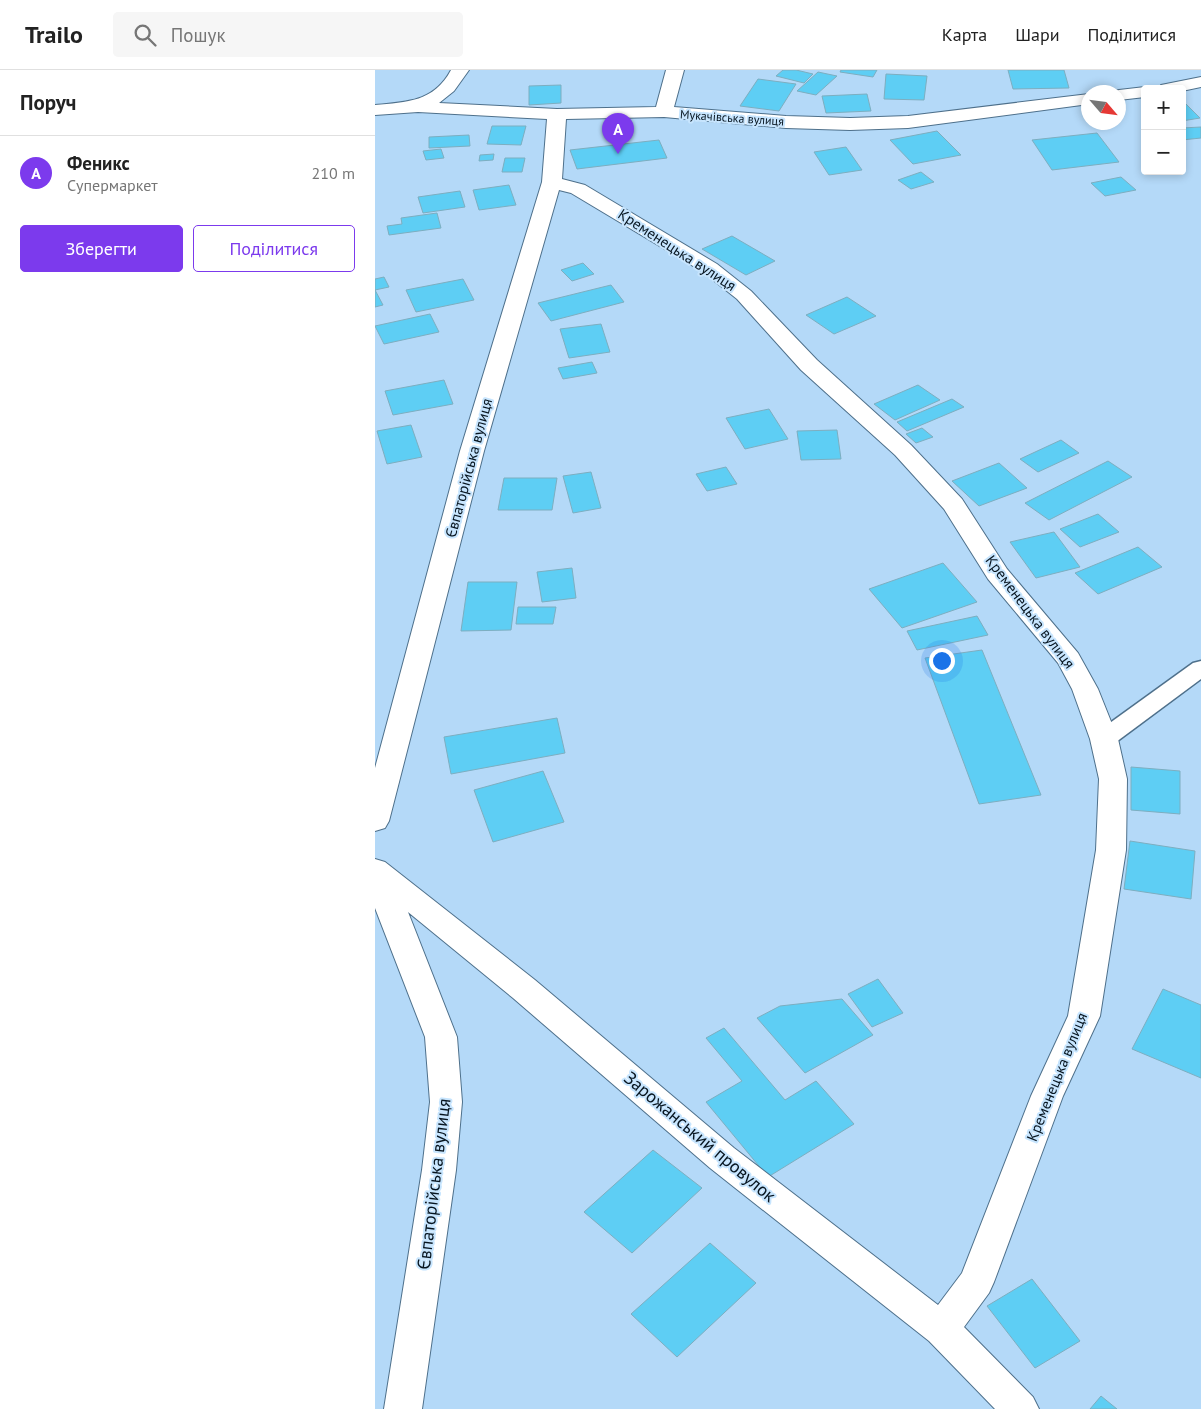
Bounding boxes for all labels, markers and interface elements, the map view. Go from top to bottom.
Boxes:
search box [113,12,463,57]
text: Trailo [25,19,83,50]
icon: search [131,21,159,49]
text: Пошук [171,23,225,47]
text: Карта [942,23,987,46]
text: Шари [1015,23,1059,46]
text: Поділитися [1087,23,1176,46]
north arrow [1081,85,1126,130]
map controls [1141,85,1186,175]
button: + [1141,85,1186,130]
text: Поруч [20,89,76,116]
street label: Мукачівська вулиця [680,106,784,129]
pin: A [602,113,634,154]
button: − [1141,130,1186,175]
text: Феникс [67,151,130,175]
text: A [31,163,41,183]
text: 210 m [312,163,355,183]
text: Супермаркет [67,175,158,195]
street label: Кременецька вулиця [615,204,740,295]
button: Зберегти [20,225,183,272]
button: Поділитися [193,225,355,272]
street label: Євпаторійська вулиця [441,396,496,540]
street label: Кременецька вулиця [982,551,1079,672]
your location [929,648,955,674]
street label: Кременецька вулиця [1022,1010,1091,1144]
street label: Зарожанський провулок [620,1066,781,1207]
street label: Євпаторійська вулиця [412,1097,455,1271]

